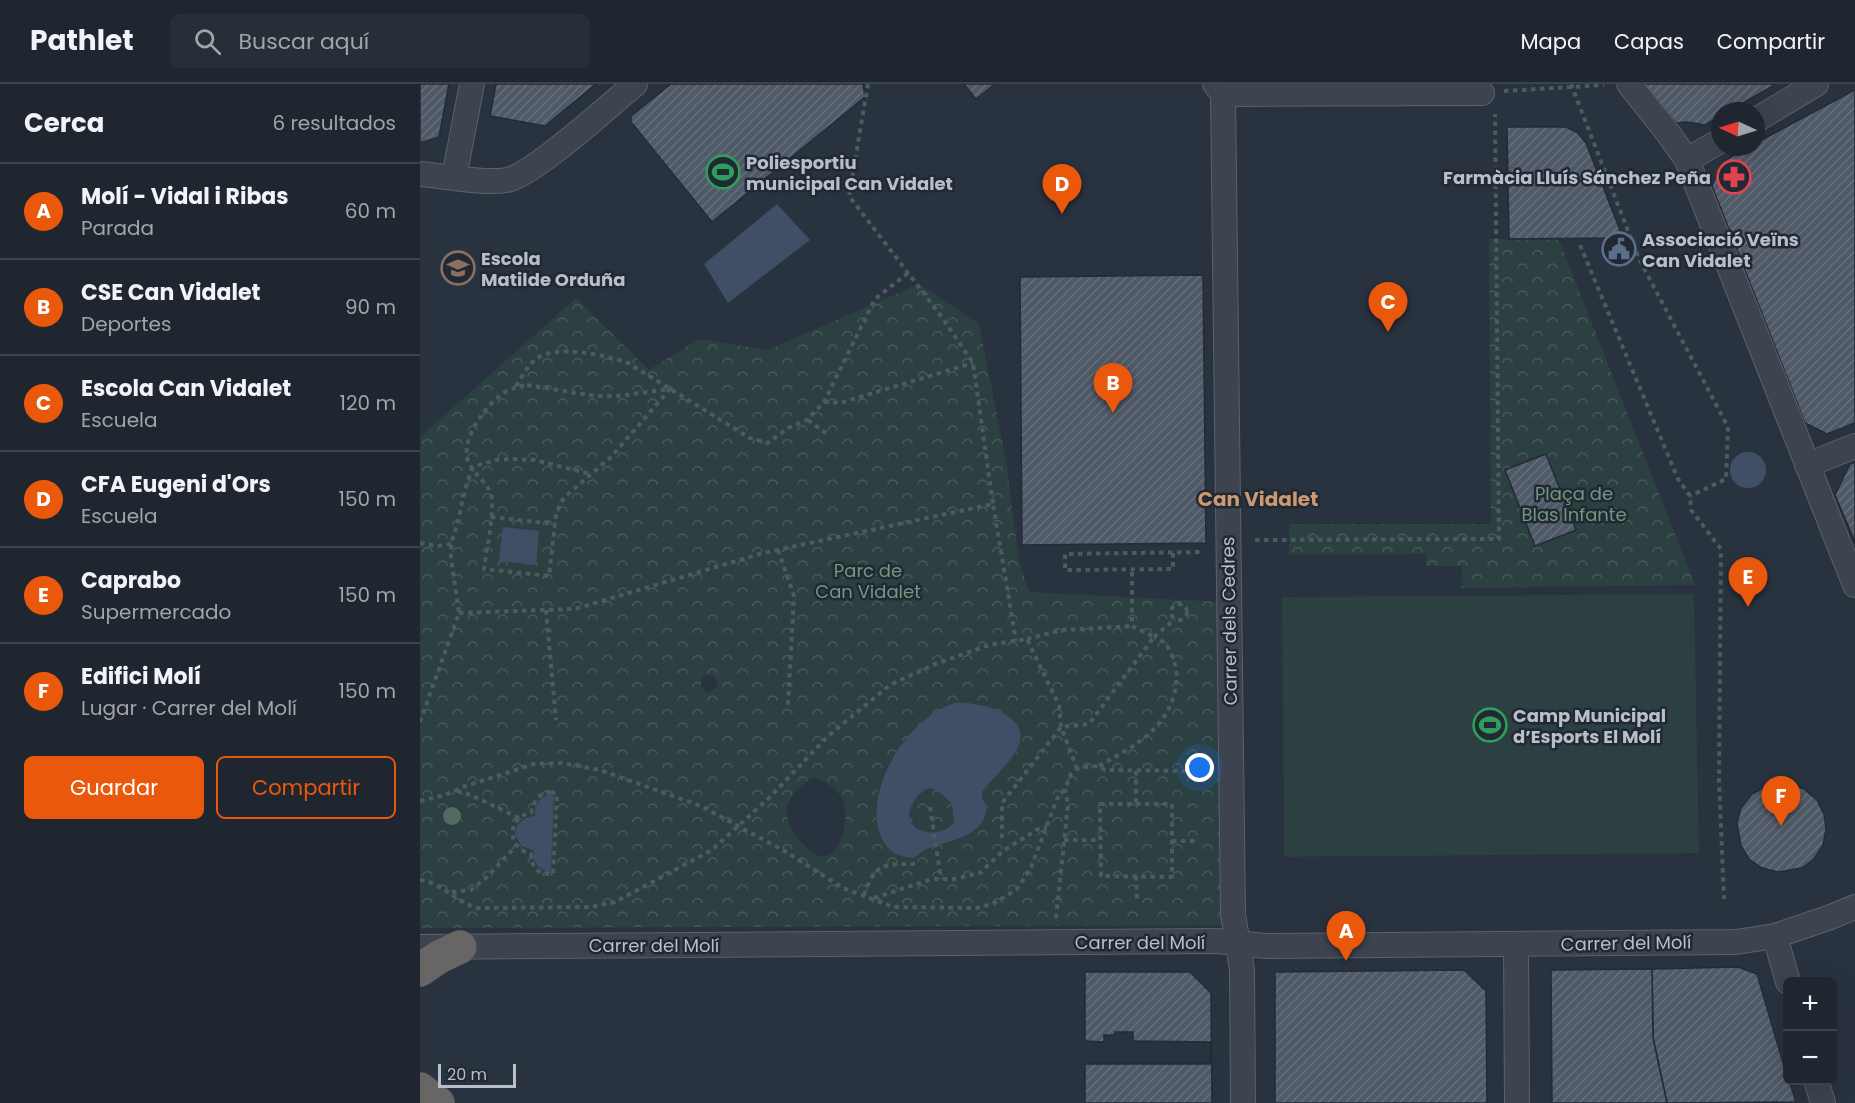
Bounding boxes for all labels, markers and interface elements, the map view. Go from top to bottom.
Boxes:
search box [170,14,590,68]
text: Pathlet [30,21,134,60]
icon: search [191,25,224,58]
text: Buscar aquí [239,26,369,57]
text: Mapa [1520,27,1581,56]
text: Capas [1614,27,1684,56]
text: Compartir [1717,27,1825,56]
north arrow [1711,102,1765,156]
text: Cerca [24,105,104,141]
text: 6 resultados [272,109,396,137]
place label: Poliesportiu municipal Can Vidalet [746,150,953,196]
sports icon: Poliesportiu municipal Can Vidalet [705,154,741,190]
pharmacy icon: Farmàcia Lluís Sánchez Peña [1716,159,1752,195]
pin: D [1042,164,1082,214]
place label: Farmàcia Lluís Sánchez Peña [1443,165,1711,190]
text: Molí - Vidal i Ribas [81,181,289,212]
text: A [36,197,51,225]
text: 60 m [345,197,396,225]
text: Parada [81,214,154,242]
place label: Associació Veïns Can Vidalet [1642,227,1799,273]
public building icon: Associació Veïns Can Vidalet [1601,231,1637,267]
place label: Escola Matilde Orduña [481,246,625,292]
school or university icon: Escola Matilde Orduña [440,250,476,286]
text: CSE Can Vidalet [81,277,260,308]
pin: C [1368,282,1408,332]
text: B [37,293,50,321]
text: 90 m [345,293,396,321]
text: Deportes [81,310,171,338]
pin: B [1094,364,1132,413]
text: Escola Can Vidalet [81,373,291,404]
text: C [36,389,51,417]
text: 120 m [340,389,396,417]
text: Escuela [81,406,157,434]
text: CFA Eugeni d'Ors [81,469,271,500]
park label: Plaça de Blas Infante [1521,481,1627,527]
text: D [36,485,51,513]
text: 150 m [339,485,396,513]
district label: Can Vidalet [1198,485,1318,513]
text: Escuela [81,502,157,530]
street label: Carrer dels Cedres [1215,536,1243,706]
park label: Parc de Can Vidalet [815,558,921,604]
pin: E [1728,558,1768,607]
text: Caprabo [81,565,181,596]
text: E [38,581,49,609]
text: 150 m [339,581,396,609]
text: Supermercado [81,598,231,626]
text: Edifici Molí [81,661,201,692]
text: F [38,677,49,705]
text: 150 m [339,677,396,705]
text: Lugar · Carrer del Molí [81,694,297,722]
place label: Camp Municipal d’Esports El Molí [1513,703,1666,749]
sports icon: Camp Municipal d’Esports El Molí [1472,707,1508,743]
your location [1185,753,1214,782]
button: Guardar [24,756,204,819]
button: Compartir [216,756,396,819]
pin: F [1762,776,1800,826]
pin: A [1326,912,1366,961]
street label: Carrer del Molí [1560,929,1692,957]
street label: Carrer del Molí [1075,930,1205,955]
street label: Carrer del Molí [589,933,719,958]
map controls [1783,977,1837,1085]
button: + [1783,977,1837,1031]
button: − [1783,1031,1837,1085]
scale bar [438,1061,516,1088]
text: 20 m [447,1063,487,1086]

